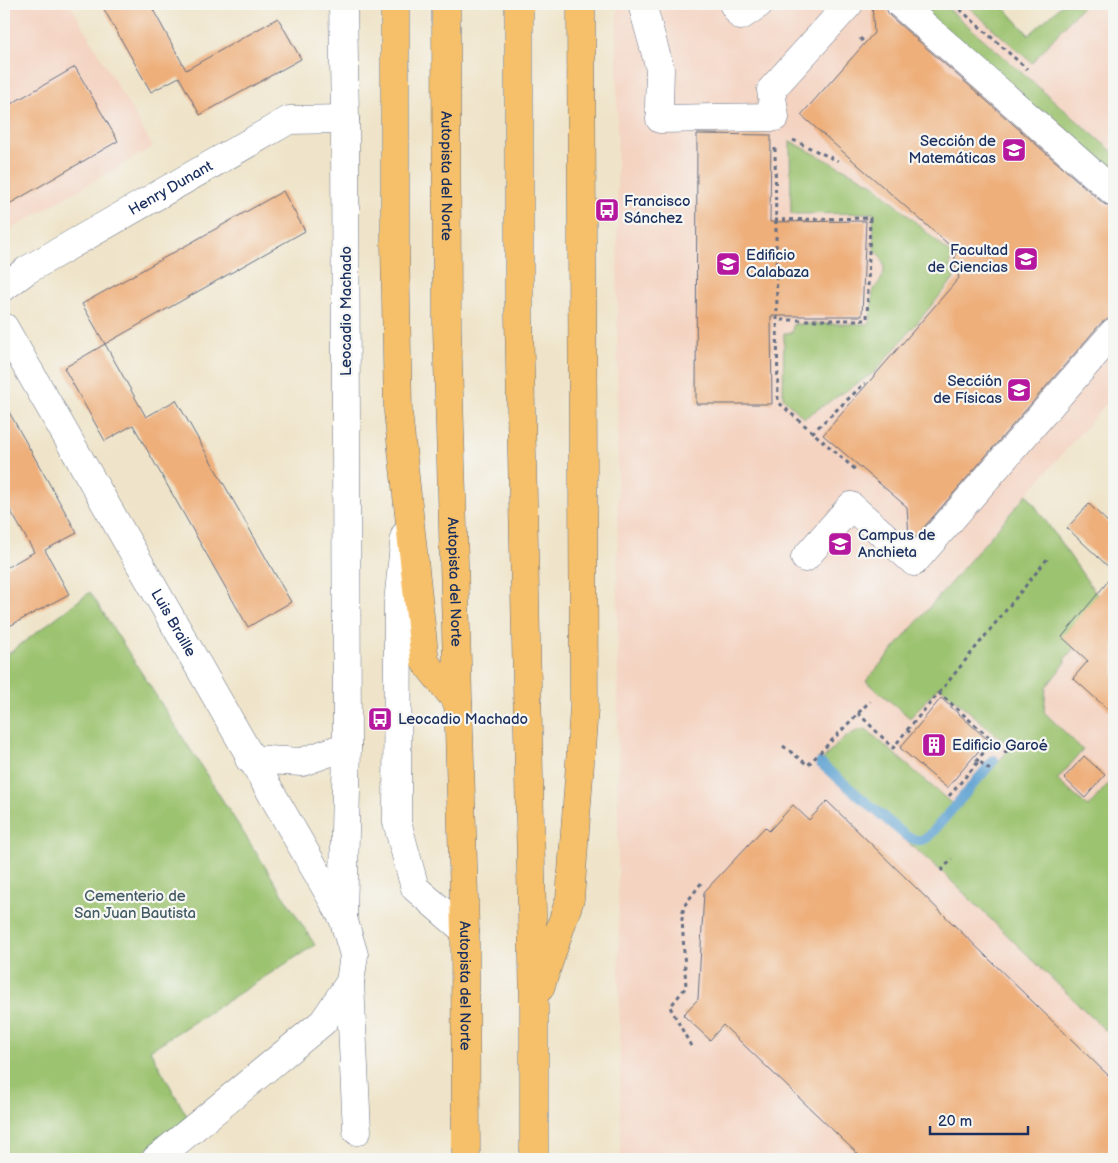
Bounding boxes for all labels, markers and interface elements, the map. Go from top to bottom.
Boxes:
street label: Autopista del Norte [437,111,456,241]
place label: Sección de Matemáticas [909,132,997,168]
school or university icon: Sección de Matemáticas [1001,137,1027,163]
street label: Henry Dunant [125,156,216,219]
place label: Francisco Sánchez [624,192,690,228]
bus stop icon: Francisco Sánchez [594,197,620,223]
place label: Facultad de Ciencias [928,241,1009,277]
street label: Leocadio Machado [337,246,356,376]
place label: Edificio Calabaza [746,246,809,282]
school or university icon: Facultad de Ciencias [1013,246,1039,272]
school or university icon: Edificio Calabaza [715,251,741,277]
place label: Sección de Físicas [933,372,1003,408]
school or university icon: Sección de Físicas [1006,377,1032,403]
street label: Autopista del Norte [443,517,466,647]
place label: Campus de Anchieta [858,526,936,562]
school or university icon: Campus de Anchieta [827,531,853,557]
street label: Luis Braille [147,586,201,660]
bus stop icon: Leocadio Machado [367,706,393,732]
place label: Leocadio Machado [398,710,528,729]
building icon: Edificio Garoé [921,732,947,758]
place label: Edificio Garoé [952,736,1048,755]
park label: Cementerio de San Juan Bautista [74,887,196,923]
street label: Autopista del Norte [455,921,475,1051]
scale bar [930,1103,1028,1135]
text: 20 m [938,1112,972,1131]

